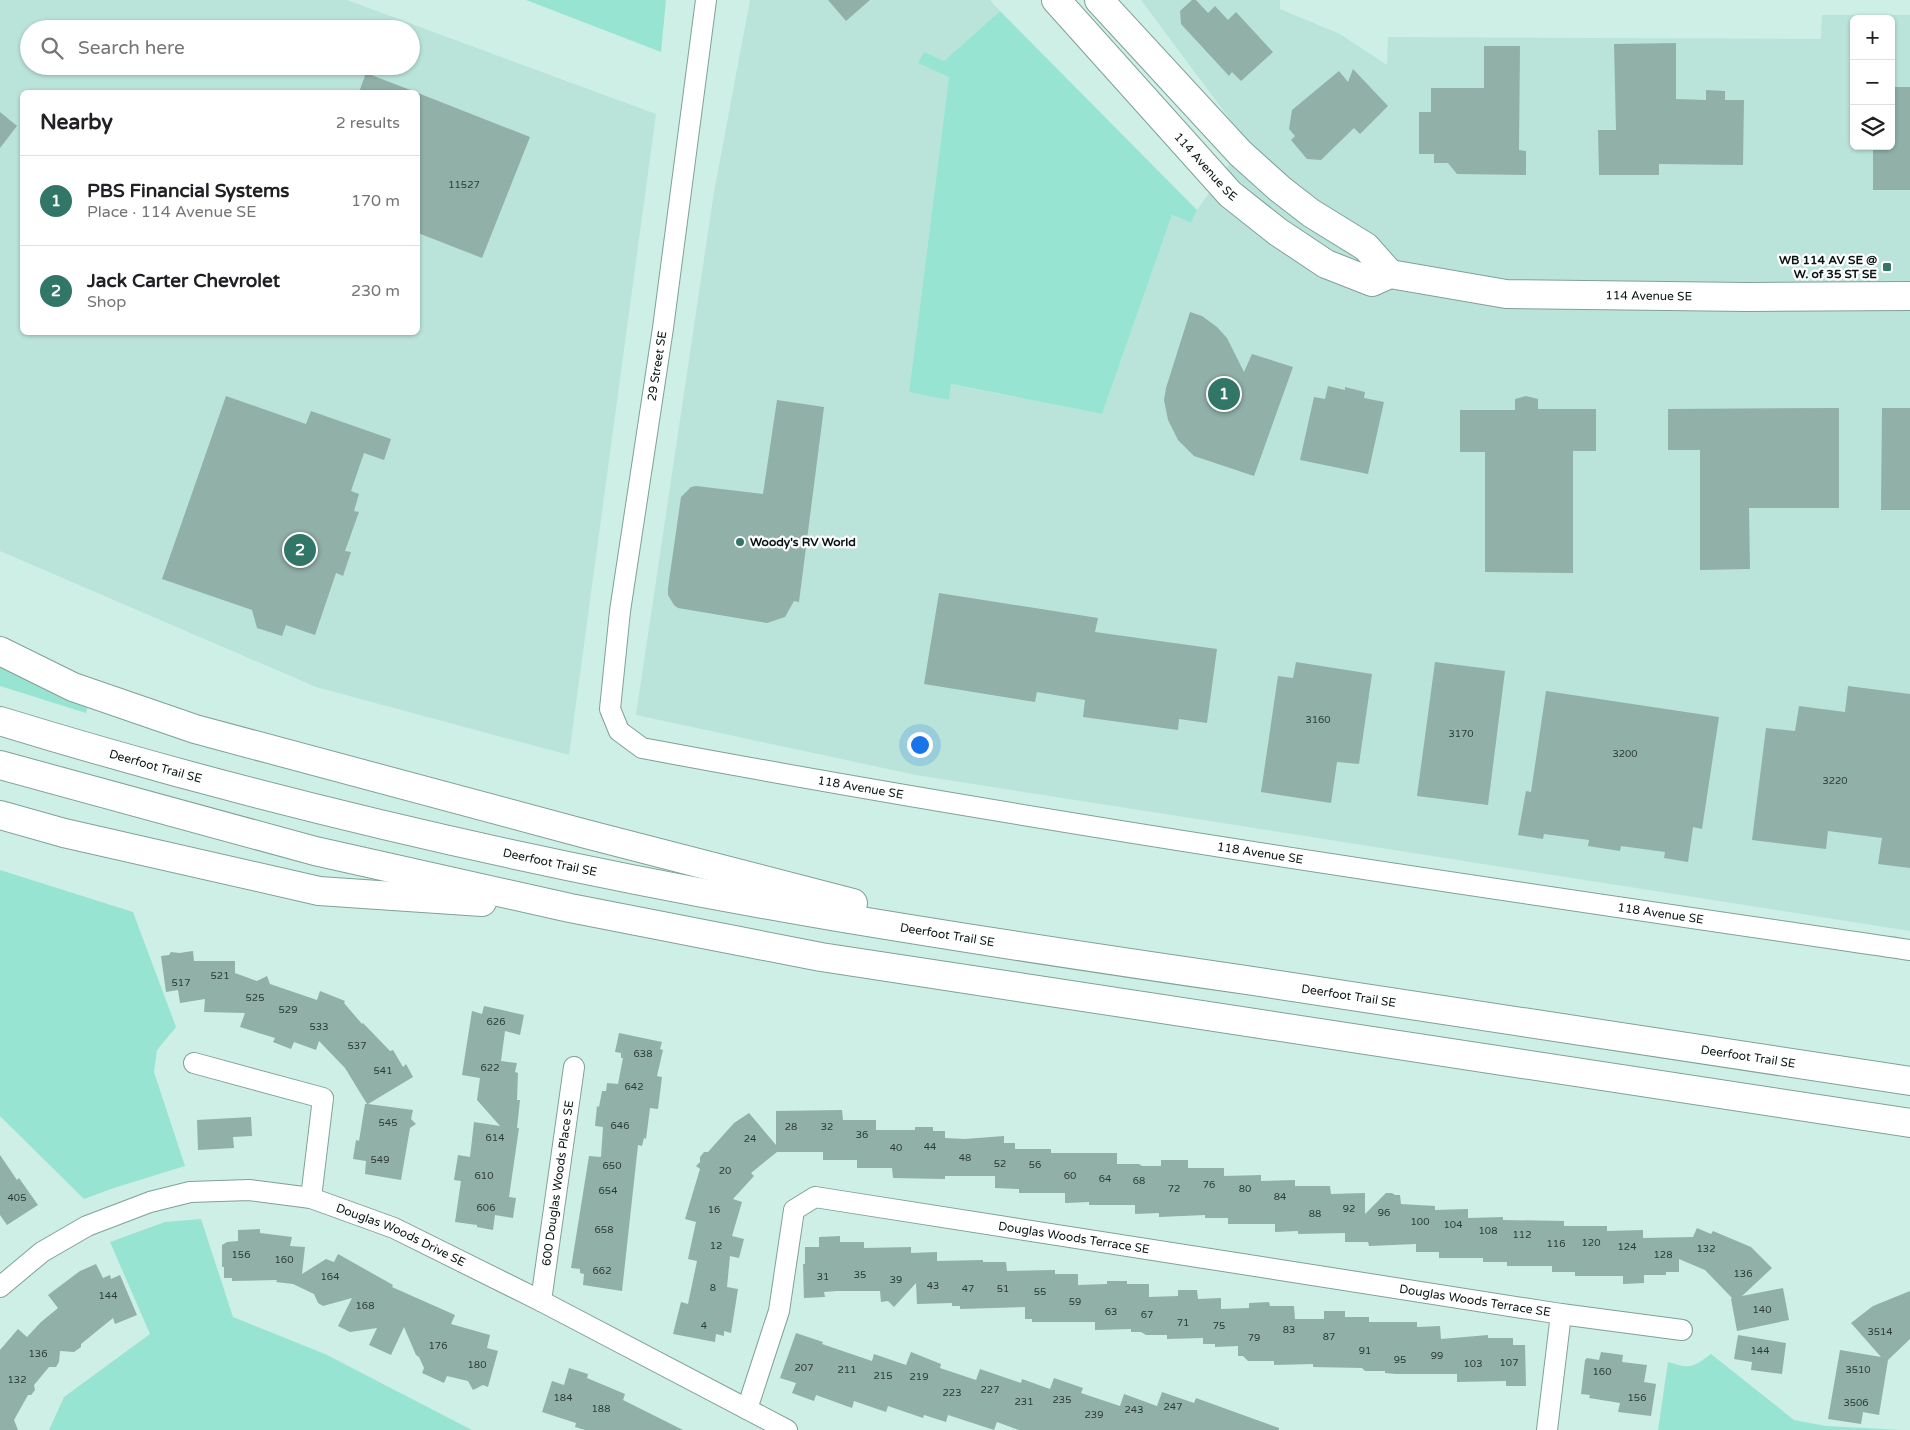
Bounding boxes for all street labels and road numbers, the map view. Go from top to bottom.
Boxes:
street label: 114 Avenue SE [1171,130,1240,204]
street label: 114 Avenue SE [1605,288,1693,303]
street label: 29 Street SE [645,330,669,402]
street label: Deerfoot Trail SE [108,747,204,786]
street label: 118 Avenue SE [817,773,905,802]
street label: 118 Avenue SE [1216,839,1305,867]
street label: Deerfoot Trail SE [502,845,599,879]
street label: 118 Avenue SE [1617,900,1705,927]
street label: Deerfoot Trail SE [899,920,996,949]
street label: Deerfoot Trail SE [1300,982,1397,1010]
street label: Deerfoot Trail SE [1700,1043,1797,1071]
street label: 600 Douglas Woods Place SE [539,1099,576,1267]
street label: Douglas Woods Drive SE [334,1201,468,1270]
street label: Douglas Woods Terrace SE [997,1219,1151,1256]
street label: Douglas Woods Terrace SE [1398,1282,1552,1319]

